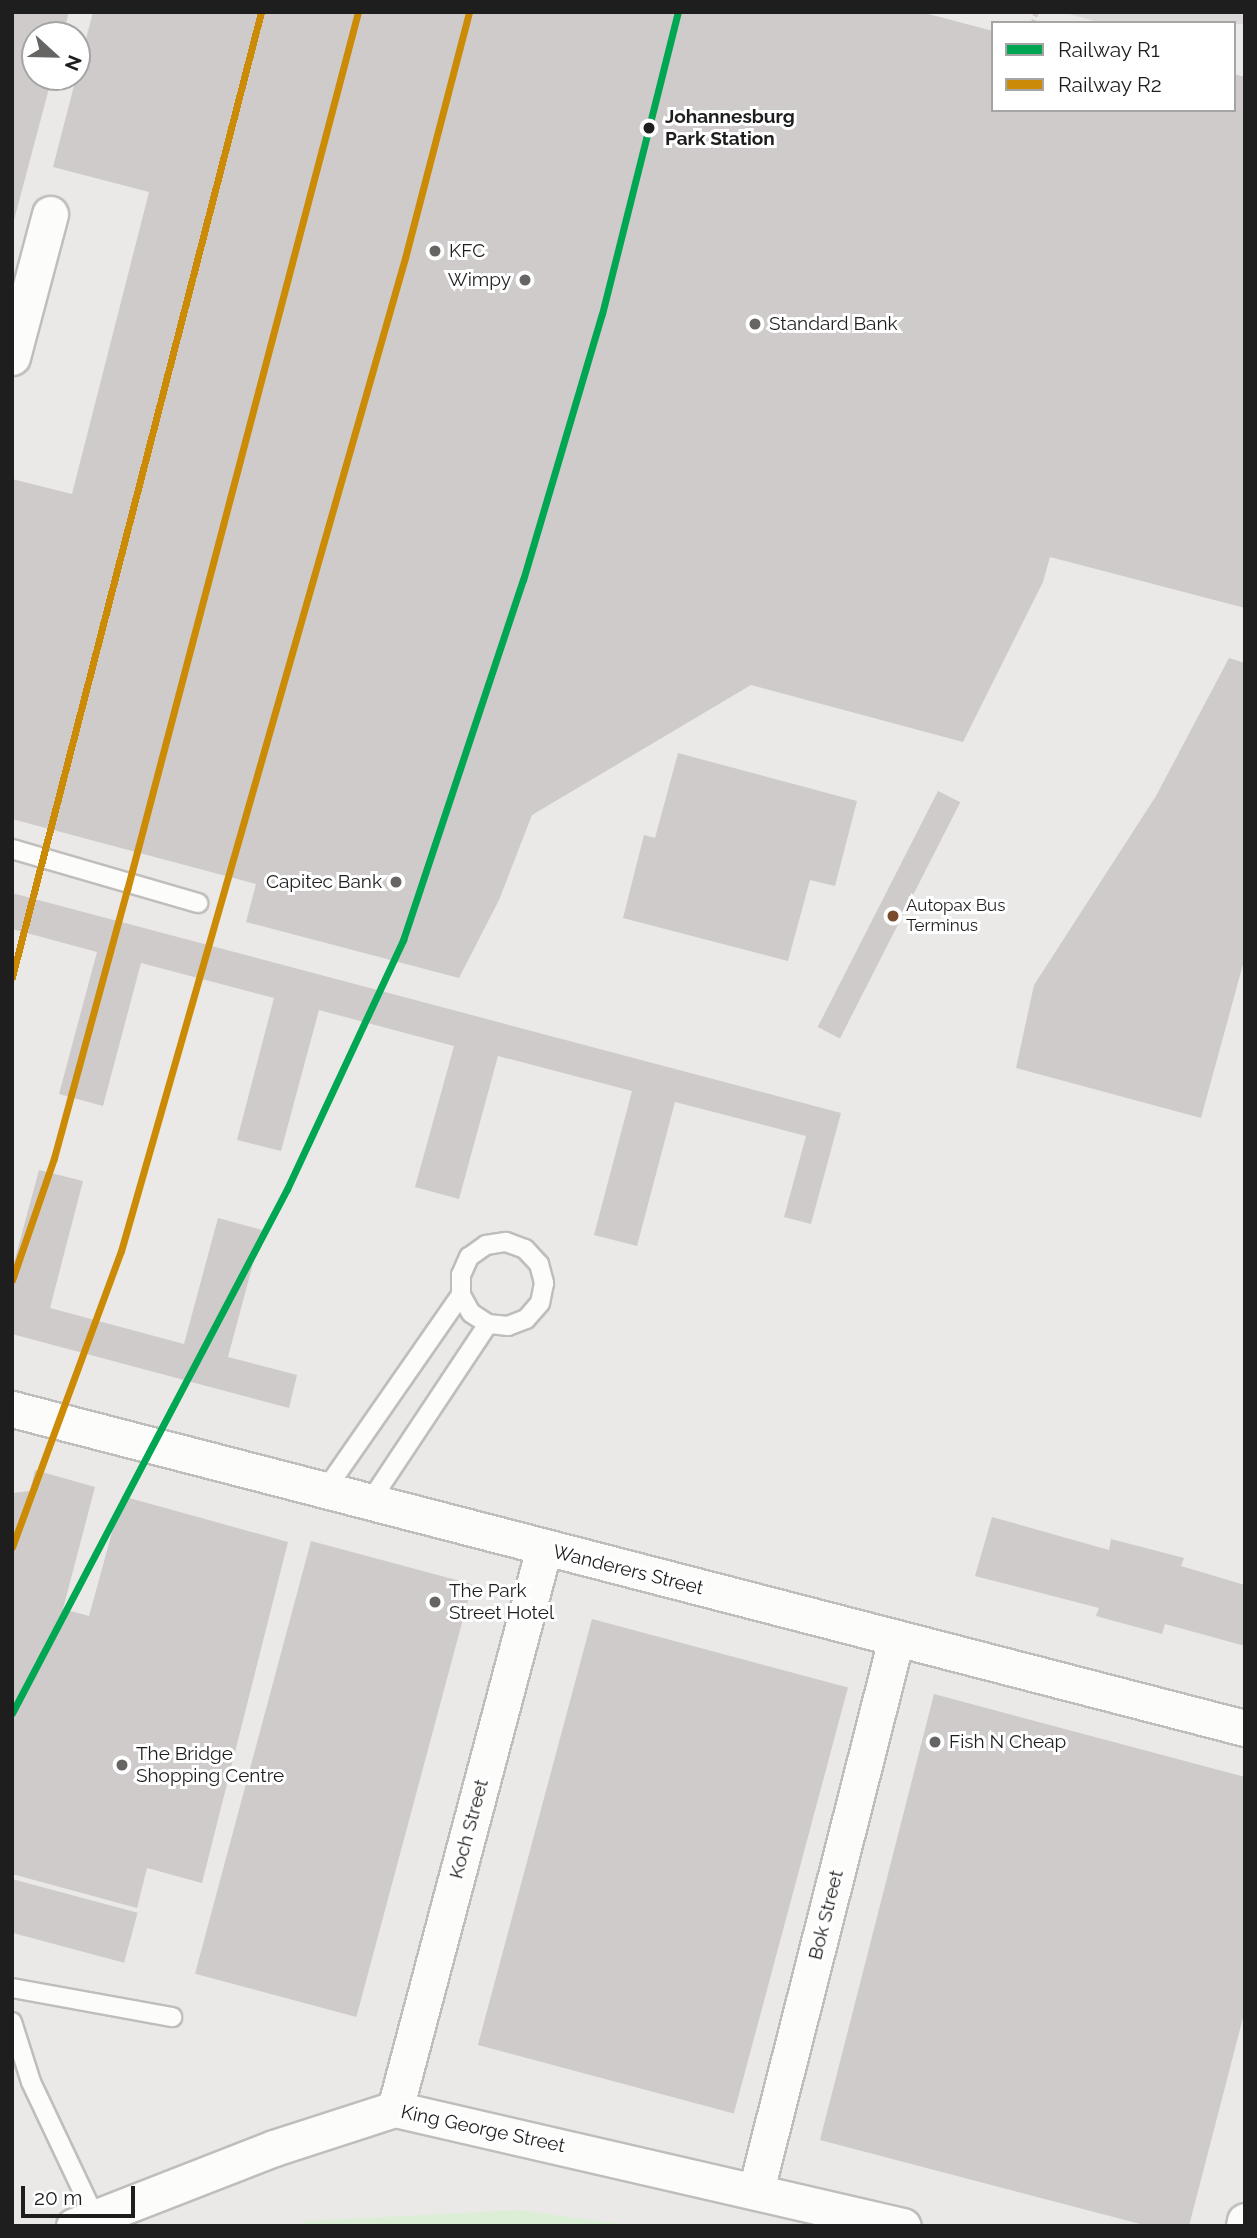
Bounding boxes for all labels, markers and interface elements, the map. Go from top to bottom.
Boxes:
north arrow [21,21,91,91]
legend [991,21,1236,112]
text: Railway R1 [1058,37,1160,62]
text: N [61,52,87,74]
text: Railway R2 [1058,72,1162,97]
place label: Johannesburg Park Station [665,106,795,150]
marker: Johannesburg Park Station [639,118,659,138]
place label: KFC [449,240,485,262]
marker: KFC [427,243,443,259]
place label: Wimpy [448,269,511,291]
marker: Wimpy [517,272,533,288]
place label: Standard Bank [769,313,898,335]
marker: Standard Bank [747,316,763,332]
place label: Capitec Bank [266,871,382,893]
marker: Capitec Bank [388,874,404,890]
place label: Autopax Bus Terminus [906,896,1005,936]
marker: Autopax Bus Terminus [886,909,900,923]
street label: Wanderers Street [550,1540,706,1600]
place label: The Park Street Hotel [449,1580,554,1624]
marker: The Park Street Hotel [427,1594,443,1610]
place label: Fish N Cheap [949,1731,1066,1753]
marker: Fish N Cheap [927,1734,943,1750]
place label: The Bridge Shopping Centre [136,1743,284,1787]
marker: The Bridge Shopping Centre [114,1757,130,1773]
street label: Koch Street [445,1777,493,1881]
street label: Bok Street [804,1868,848,1962]
street label: King George Street [399,2100,567,2158]
scale bar [24,2172,138,2216]
text: 20 m [34,2185,82,2210]

